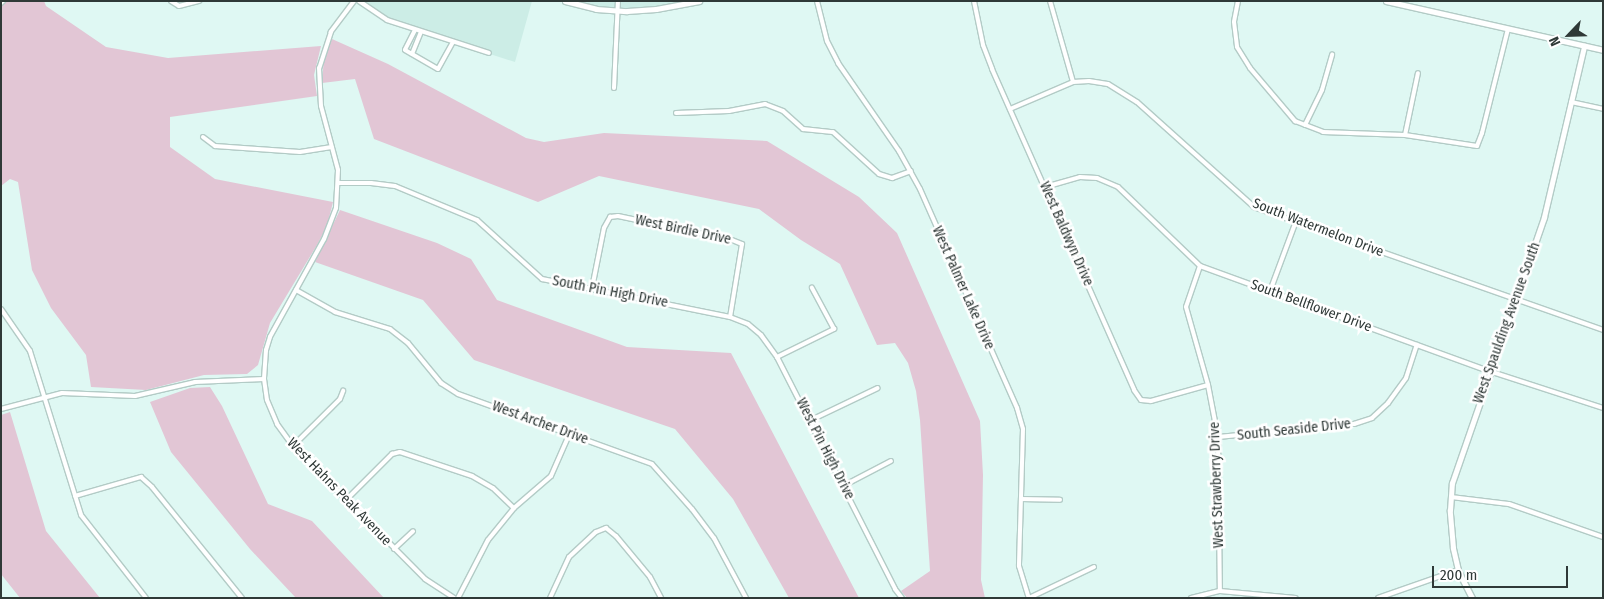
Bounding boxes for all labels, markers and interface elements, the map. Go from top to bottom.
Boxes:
north arrow [1544,10,1594,60]
text: N [1545,34,1564,49]
street label: West Baldwyn Drive [1035,179,1097,289]
street label: South Watermelon Drive [1250,195,1386,261]
street label: West Birdie Drive [633,212,733,248]
street label: West Palmer Lake Drive [928,224,998,352]
street label: West Spaulding Avenue South [1470,240,1544,406]
street label: South Pin High Drive [551,273,669,311]
street label: South Bellflower Drive [1248,276,1374,336]
street label: West Pin High Drive [792,396,858,502]
street label: West Archer Drive [490,398,590,448]
street label: South Seaside Drive [1236,416,1352,444]
street label: West Strawberry Drive [1206,422,1228,548]
street label: West Hahns Peak Avenue [283,435,395,549]
scale bar [1434,556,1570,588]
text: 200 m [1440,566,1477,584]

